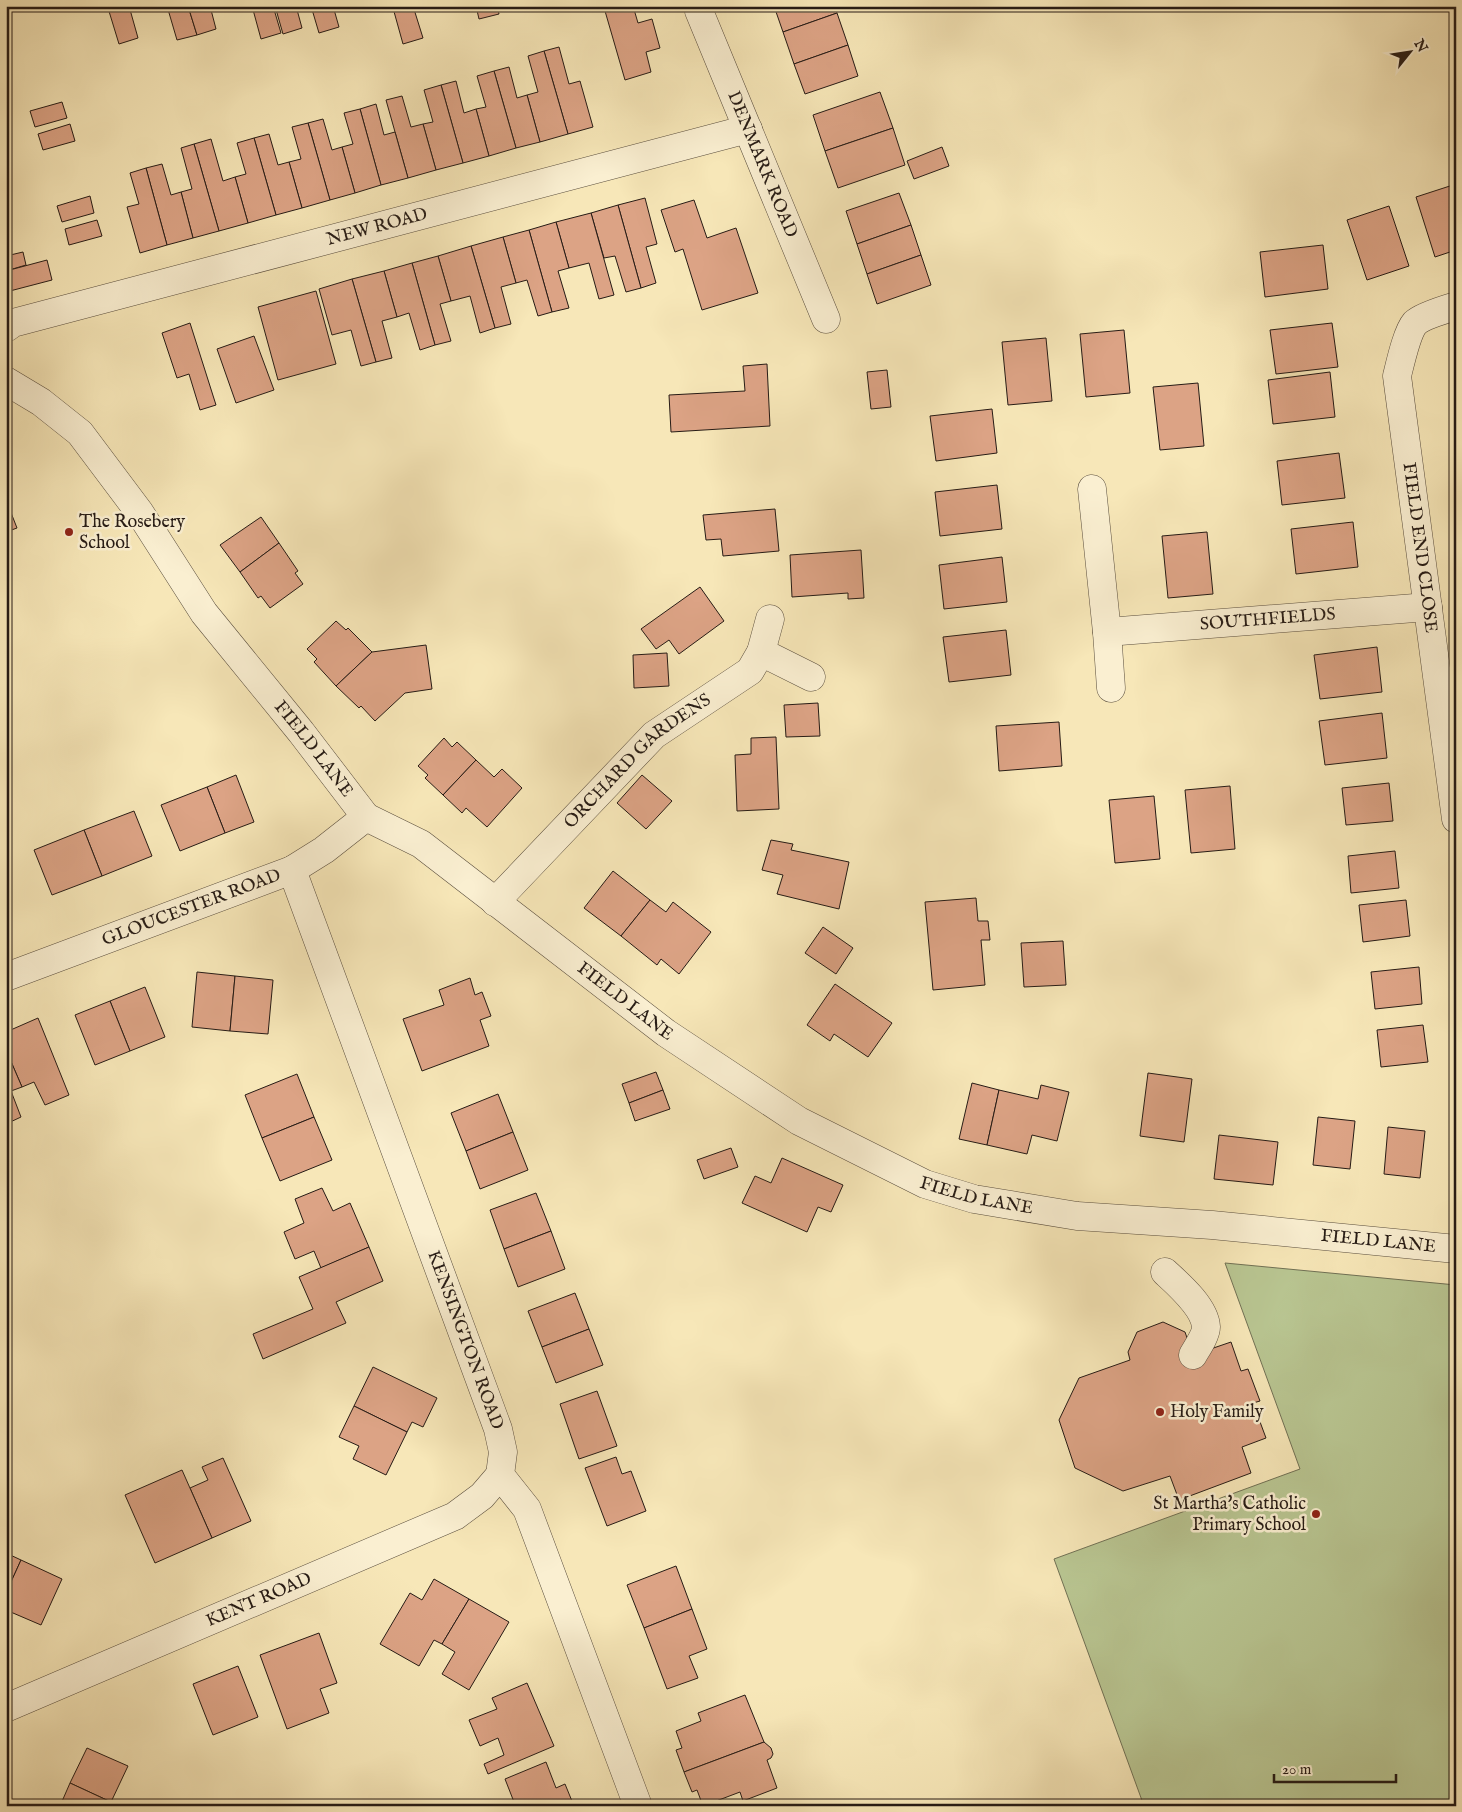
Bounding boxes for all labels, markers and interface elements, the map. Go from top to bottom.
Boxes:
north arrow [1384,28,1434,78]
text: N [1409,35,1431,56]
street label: DENMARK ROAD [722,88,803,241]
street label: NEW ROAD [324,203,430,251]
street label: FIELD END CLOSE [1397,461,1443,634]
place label: The Rosebery School [79,511,185,555]
marker: The Rosebery School [63,526,75,538]
street label: SOUTHFIELDS [1199,603,1336,636]
street label: ORCHARD GARDENS [559,689,716,834]
street label: FIELD LANE [269,696,358,802]
street label: GLOUCESTER ROAD [99,864,284,952]
street label: FIELD LANE [572,957,678,1046]
street label: FIELD LANE [917,1172,1035,1220]
street label: FIELD LANE [1320,1224,1437,1258]
street label: KENSINGTON ROAD [422,1247,509,1433]
place label: Holy Family [1170,1401,1264,1424]
marker: Holy Family [1154,1406,1166,1418]
place label: St Martha's Catholic Primary School [1153,1493,1306,1537]
marker: St Martha's Catholic Primary School [1310,1508,1322,1520]
street label: KENT ROAD [203,1567,315,1633]
scale bar [1274,1752,1397,1784]
text: 20 m [1282,1760,1312,1779]

